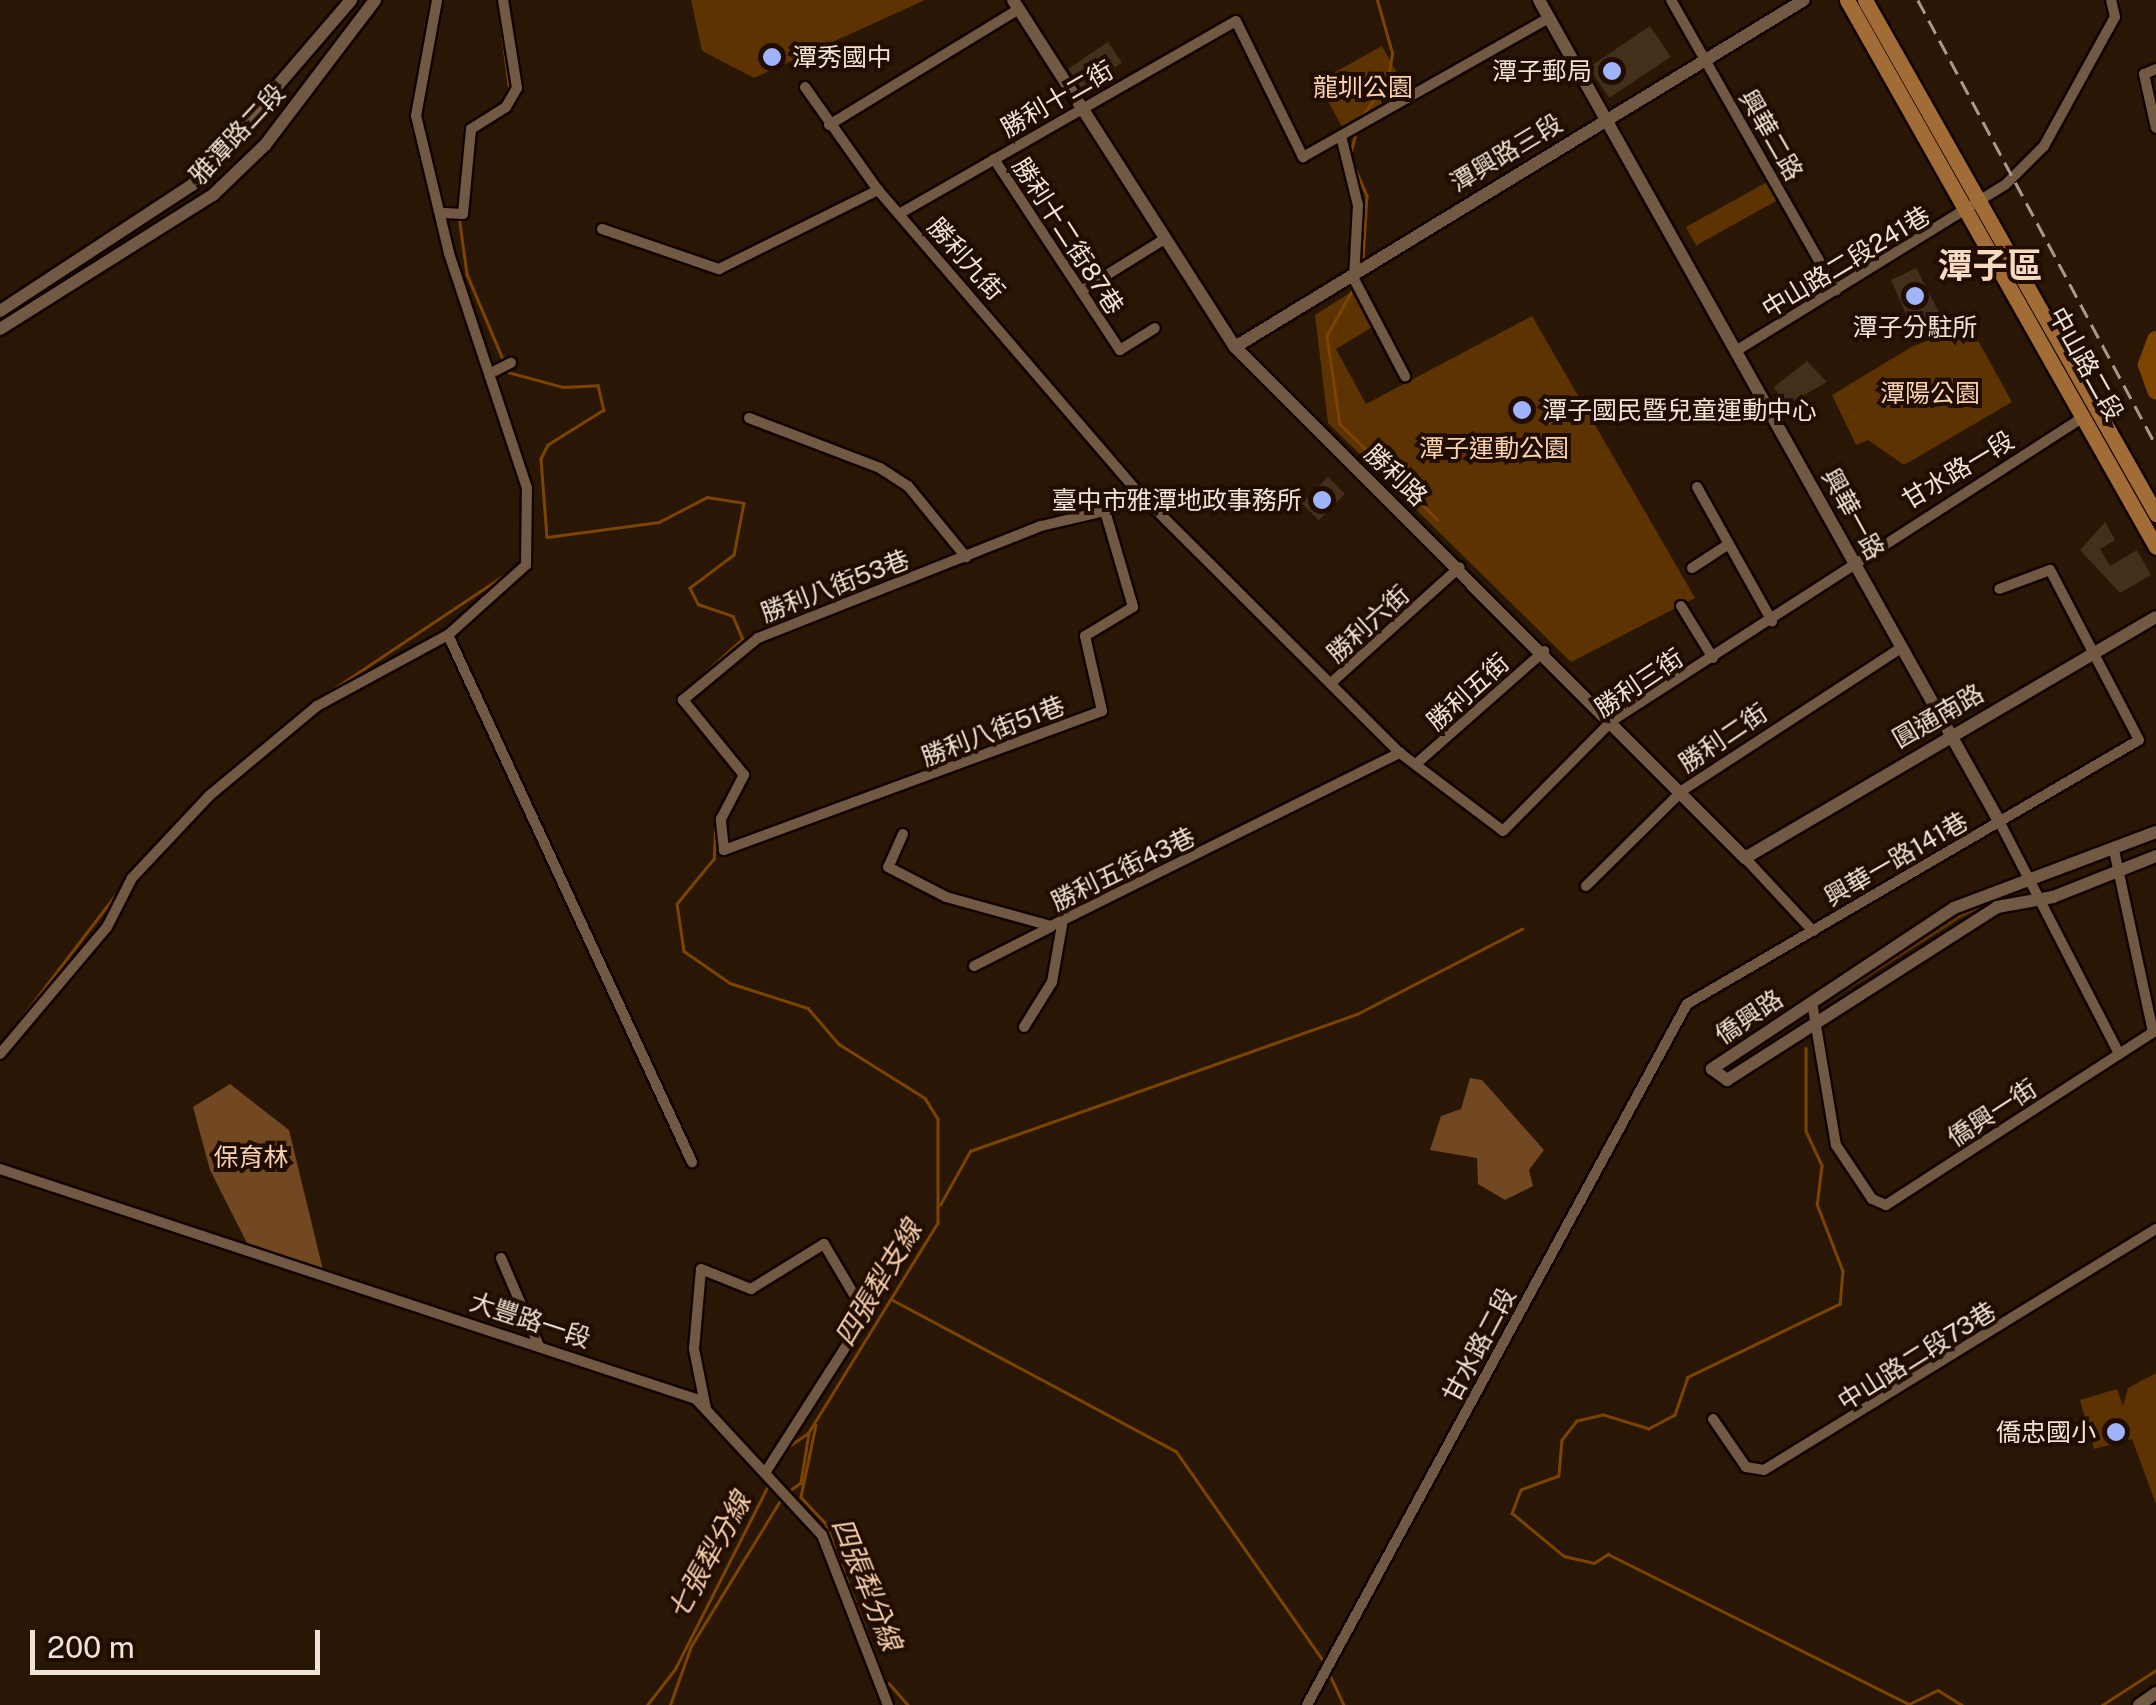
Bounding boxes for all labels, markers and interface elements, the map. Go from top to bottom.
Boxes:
place label: 潭秀國中 [792,42,892,72]
marker: 潭秀國中 [761,46,783,68]
street label: 勝利十二街 [995,55,1119,143]
place label: 潭子郵局 [1492,56,1592,86]
marker: 潭子郵局 [1601,60,1623,82]
park label: 龍圳公園 [1313,72,1413,102]
street label: 雅潭路二段 [183,78,291,190]
street label: 興華二路 [1733,84,1809,186]
street label: 潭興路三段 [1445,108,1567,198]
street label: 勝利十二街87巷 [1006,152,1130,320]
street label: 中山路二段241巷 [1757,200,1935,324]
street label: 勝利九街 [921,212,1011,306]
district label: 潭子區 [1938,245,2042,287]
marker: 潭子分駐所 [1904,285,1926,307]
street label: 中山路二段 [2043,302,2129,426]
place label: 潭子分駐所 [1853,312,1977,342]
park label: 潭陽公園 [1880,378,1980,408]
place label: 潭子國民暨兒童運動中心 [1542,395,1817,425]
marker: 潭子國民暨兒童運動中心 [1511,399,1533,421]
street label: 甘水路一段 [1897,425,2019,515]
park label: 潭子運動公園 [1419,433,1569,463]
street label: 勝利路 [1359,438,1433,512]
street label: 興華一路 [1816,463,1890,565]
place label: 臺中市雅潭地政事務所 [1052,485,1302,515]
marker: 臺中市雅潭地政事務所 [1311,489,1333,511]
street label: 勝利八街53巷 [756,544,914,628]
street label: 勝利六街 [1321,579,1415,669]
street label: 勝利三街 [1589,643,1689,723]
street label: 勝利五街 [1421,647,1515,737]
street label: 圓通南路 [1887,678,1989,754]
street label: 勝利八街51巷 [917,690,1069,772]
street label: 勝利二街 [1673,698,1773,778]
street label: 興華一路141巷 [1819,806,1973,912]
street label: 勝利五街43巷 [1046,821,1200,917]
street label: 僑興路 [1710,984,1788,1050]
street label: 僑興一街 [1942,1073,2042,1153]
park label: 保育林 [214,1142,288,1172]
water label: 四張犁支線 [828,1214,928,1352]
street label: 甘水路二段 [1436,1283,1522,1407]
street label: 大豐路一段 [466,1286,594,1354]
street label: 中山路二段73巷 [1833,1296,2001,1416]
place label: 僑忠國小 [1996,1417,2096,1447]
marker: 僑忠國小 [2105,1421,2127,1443]
water label: 七張犁分線 [660,1487,758,1625]
water label: 四張犁分線 [825,1513,909,1655]
scale bar [35,1610,325,1672]
text: 200 m [47,1629,135,1665]

